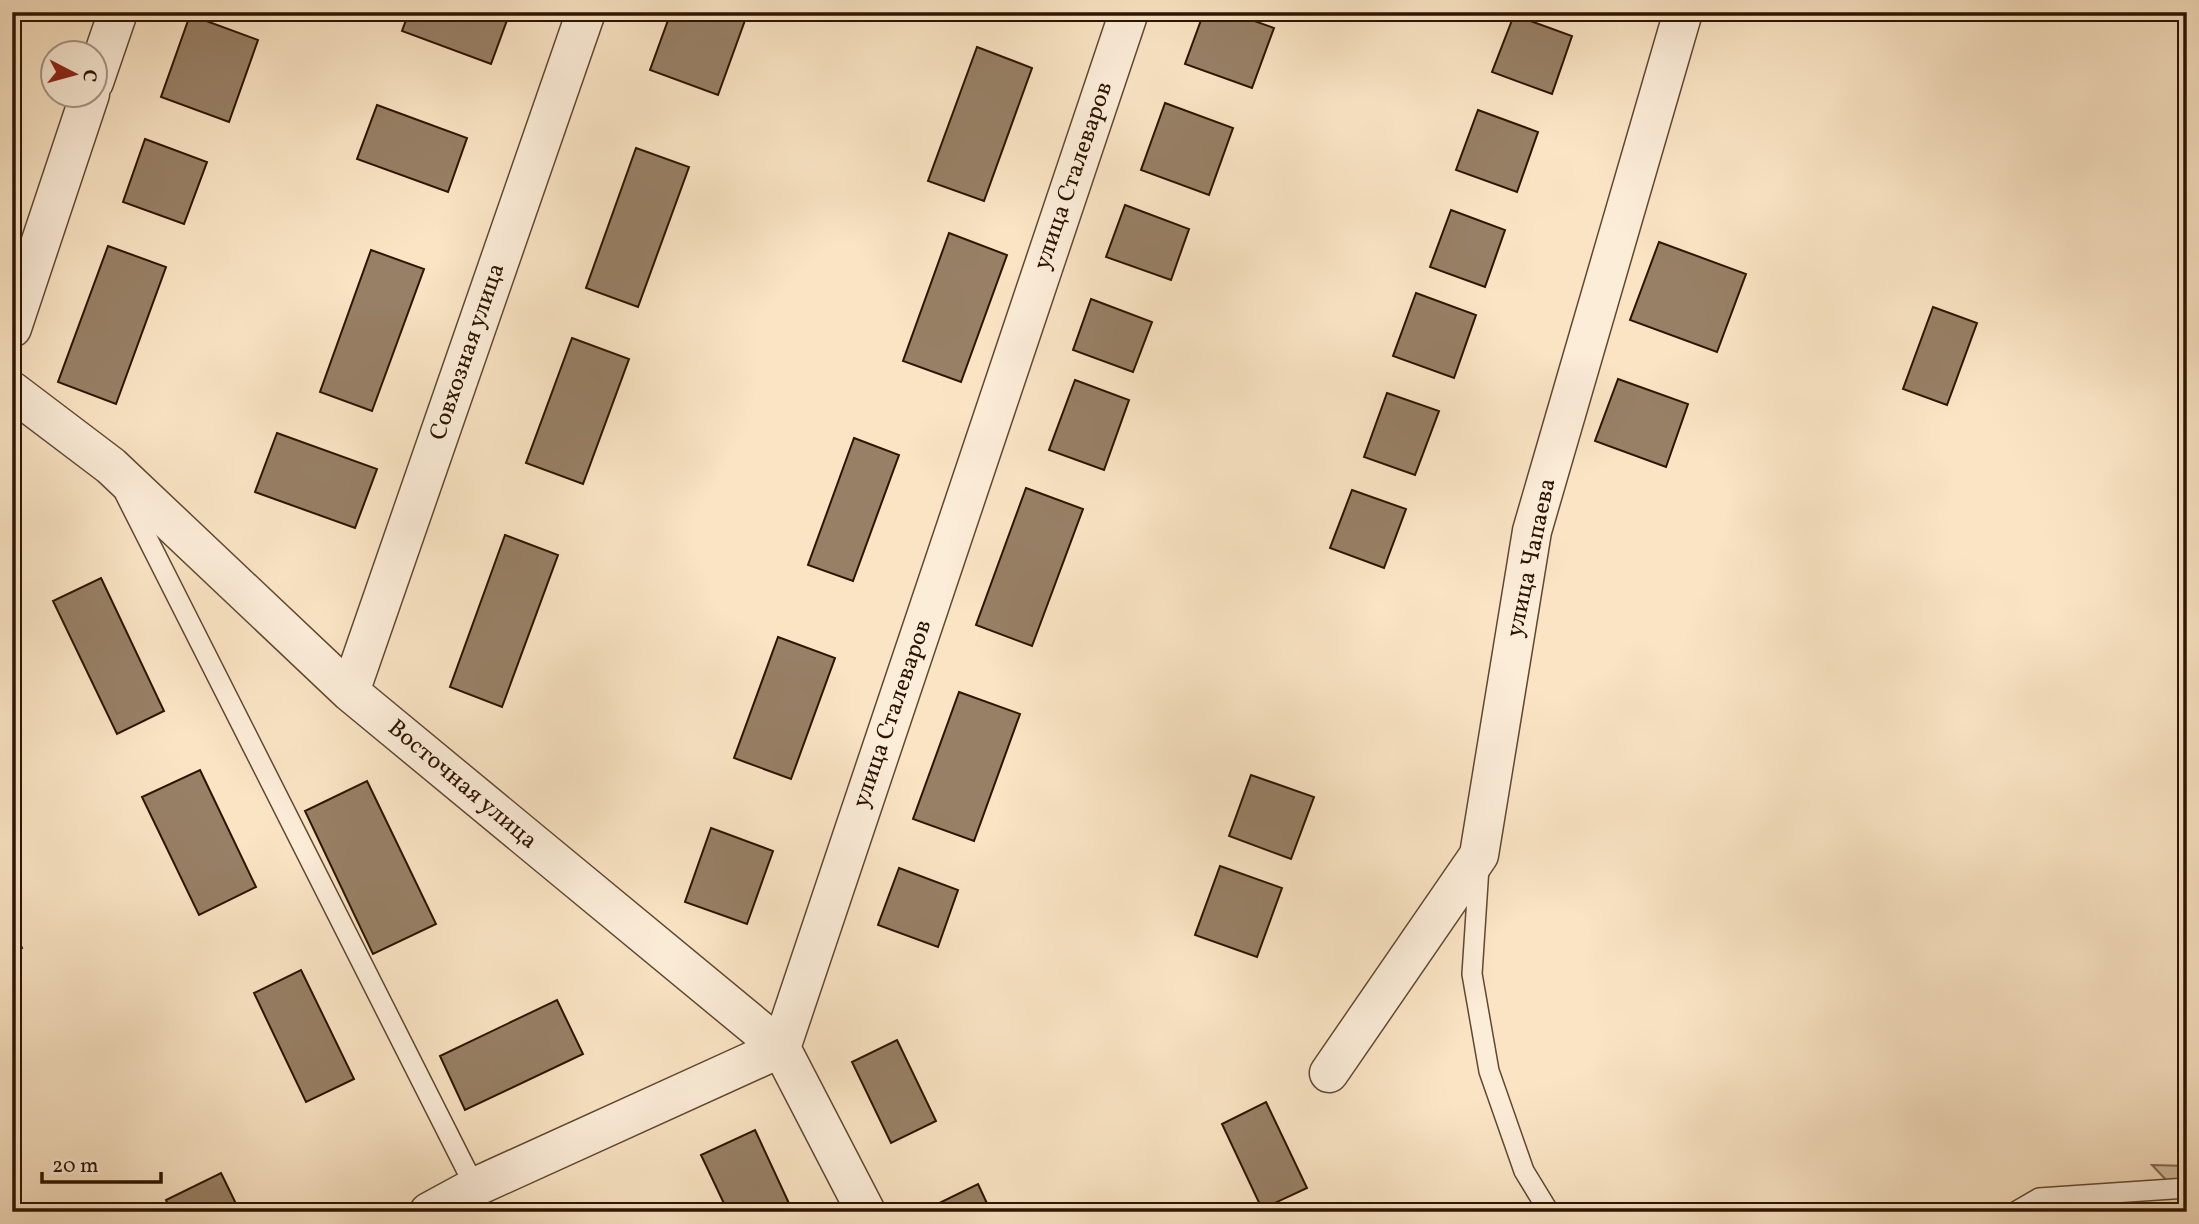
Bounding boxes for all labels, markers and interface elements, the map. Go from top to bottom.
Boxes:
north arrow [38,38,108,108]
text: С [75,68,102,83]
street label: улица Сталеваров [1026,77,1122,275]
street label: Совхозная улица [422,259,514,445]
street label: улица Чапаева [1499,475,1565,641]
street label: улица Сталеваров [845,615,941,813]
street label: Восточная улица [380,712,544,858]
scale bar [42,1140,161,1184]
text: 20 m [52,1152,98,1181]

